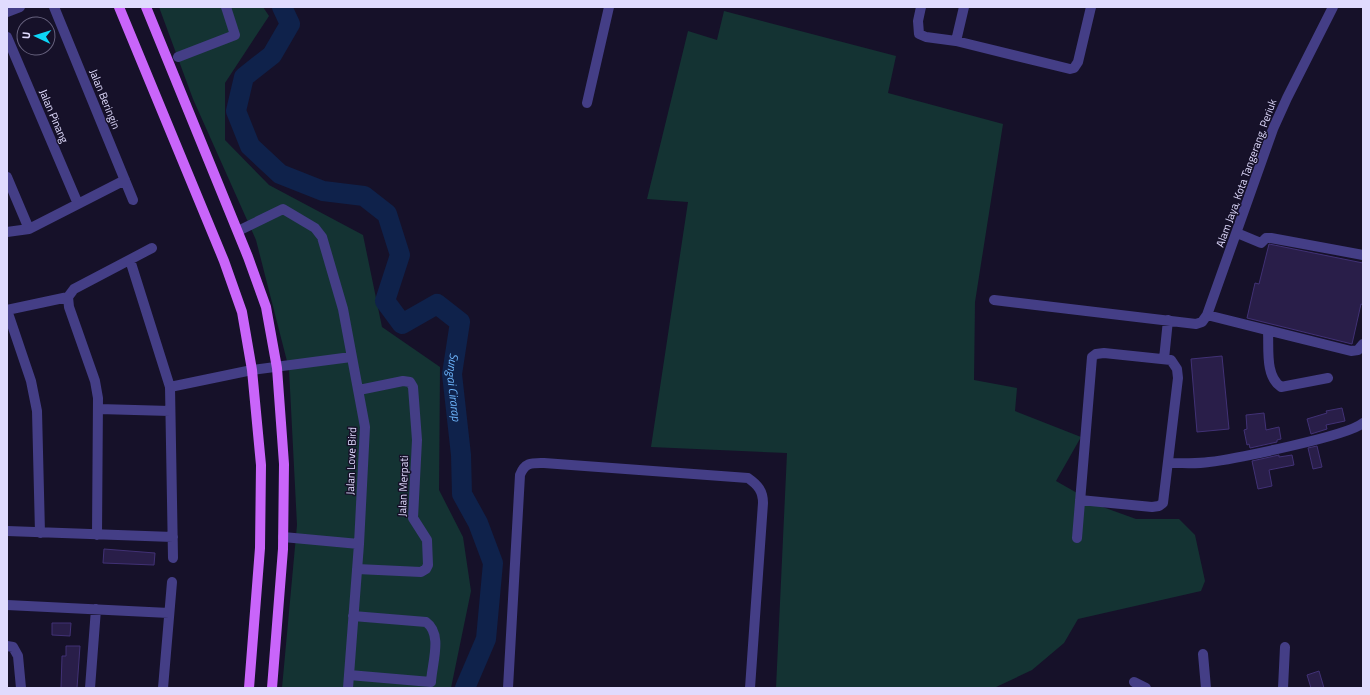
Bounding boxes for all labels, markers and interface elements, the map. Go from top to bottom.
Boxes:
north arrow [16,16,56,56]
text: U [18,31,34,39]
street label: Jalan Beringin [86,67,124,132]
street label: Jalan Pinang [36,87,73,146]
street label: Alam Jaya, Kota Tangerang, Periuk [1212,96,1281,249]
water label: Sungai Cirarap [442,352,467,423]
street label: Jalan Love Bird [342,427,360,495]
street label: Jalan Merpati [394,455,412,517]

